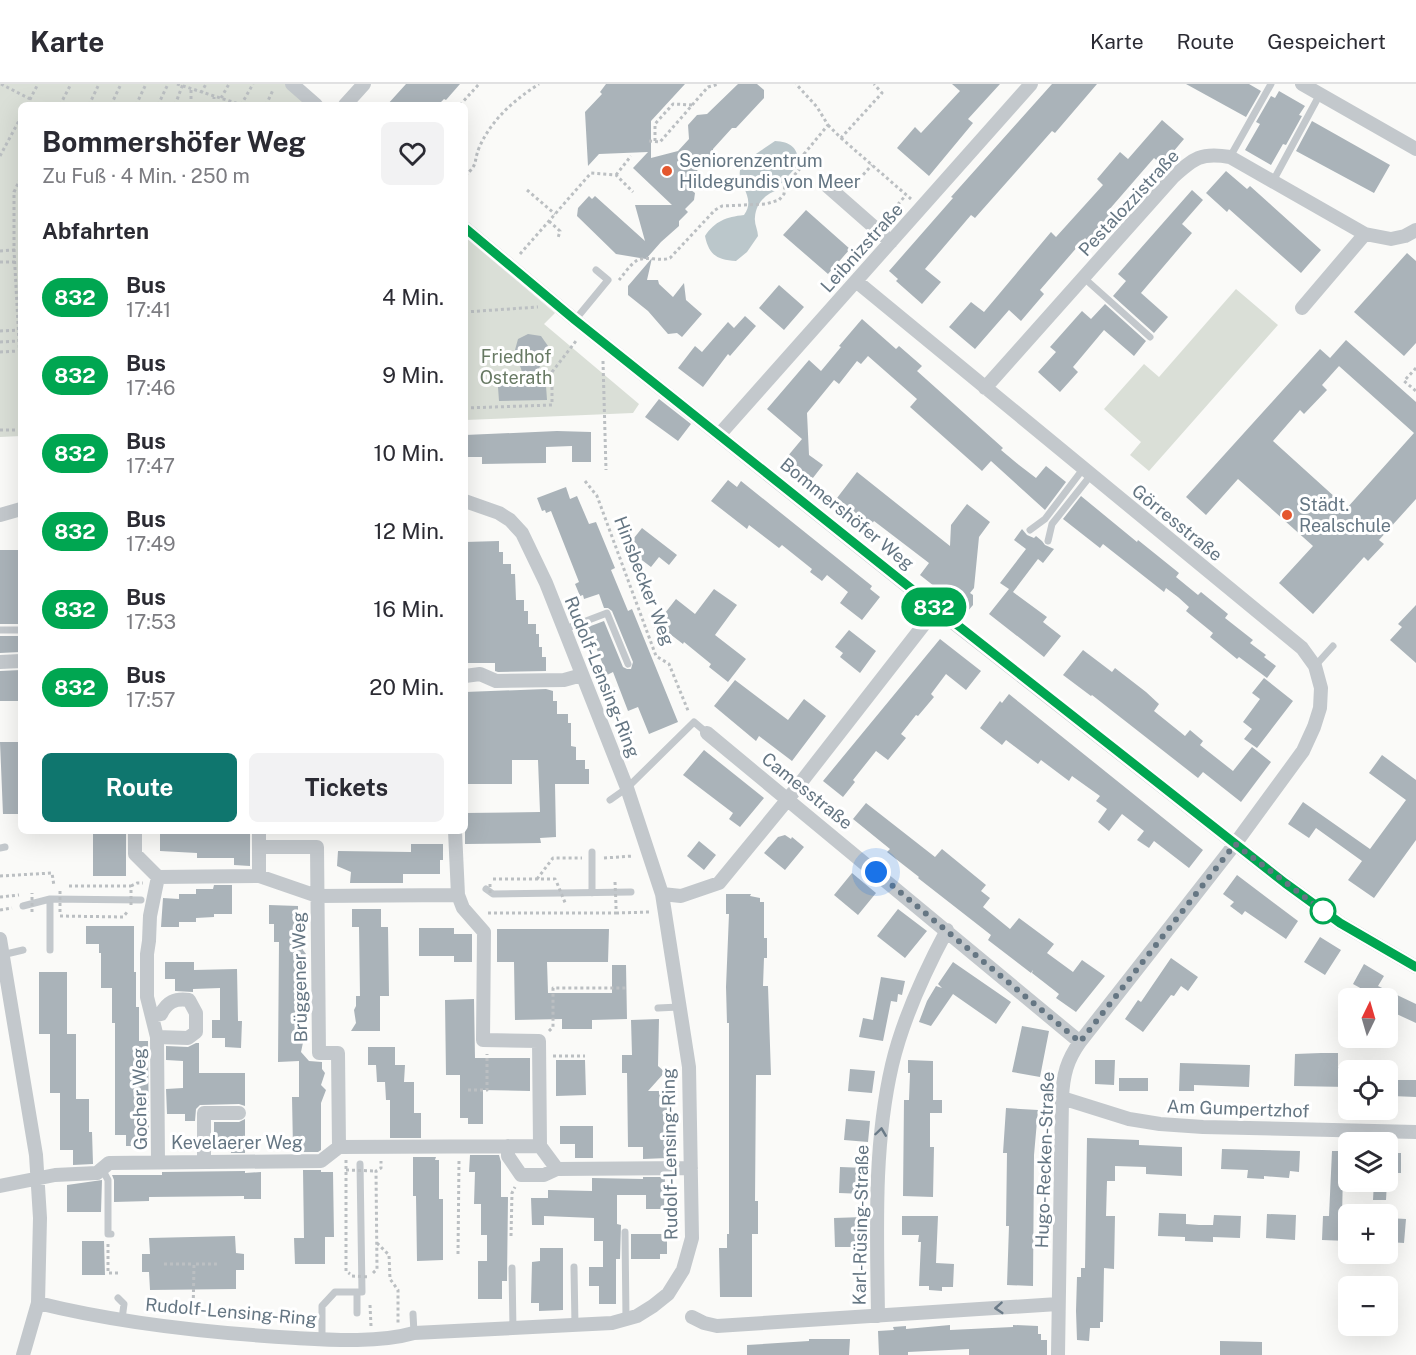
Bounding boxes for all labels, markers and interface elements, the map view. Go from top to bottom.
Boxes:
text: Karte [30,25,104,58]
text: Karte [1090,29,1144,54]
text: Route [1177,29,1234,54]
text: Gespeichert [1267,29,1386,54]
button: heart [381,122,444,185]
text: Bommershöfer Weg [42,125,306,158]
street label: Pestalozzistraße [1074,145,1183,260]
place label: Seniorenzentrum Hildegundis von Meer [679,150,861,192]
text: Zu Fuß · 4 Min. · 250 m [42,164,250,188]
marker: Seniorenzentrum Hildegundis von Meer [660,164,674,178]
street label: Leibnizstraße [816,199,907,296]
text: Abfahrten [42,218,149,244]
text: Bus [126,272,166,298]
text: 4 Min. [382,284,444,310]
text: 832 [54,285,96,310]
text: 17:41 [126,298,171,322]
park label: Friedhof Osterath [480,346,552,388]
text: Bus [126,350,166,376]
text: 9 Min. [382,362,444,388]
text: 832 [54,363,96,388]
text: 17:46 [126,376,176,400]
text: Bus [126,428,166,454]
text: 10 Min. [374,440,444,466]
text: 832 [54,441,96,466]
street label: Bommershöfer Weg [776,453,918,574]
text: 17:47 [126,454,175,478]
street label: Görresstraße [1128,480,1227,565]
place label: Städt. Realschule [1299,494,1391,536]
text: Bus [126,506,166,532]
marker: Städt. Realschule [1280,508,1294,522]
street label: Hinsbecker Weg [610,513,679,649]
text: 12 Min. [374,518,444,544]
text: 832 [54,519,96,544]
text: 17:49 [126,532,176,556]
text: Bus [126,584,166,610]
line badge: 832 [900,588,968,626]
street label: Rudolf-Lensing-Ring [560,593,644,761]
text: 832 [913,595,955,620]
text: 16 Min. [373,596,444,622]
text: 832 [54,597,96,622]
text: 17:53 [126,610,176,634]
text: Bus [126,662,166,688]
text: 20 Min. [369,674,444,700]
text: 832 [54,675,96,700]
text: 17:57 [126,688,175,712]
street label: Camesstraße [758,748,857,834]
button: Route [42,753,237,822]
button: Tickets [249,753,444,822]
your location [861,857,891,887]
unlabelled marker [1310,898,1336,924]
street label: Brüggener Weg [288,911,311,1043]
north arrow [1338,988,1398,1048]
map controls [1338,988,1398,1336]
street label: Gocher Weg [128,1048,151,1150]
button: locate [1338,1060,1398,1120]
street label: Rudolf-Lensing-Ring [657,1068,682,1240]
street label: Hugo-Recken-Straße [1031,1071,1058,1249]
street label: Am Gumpertzhof [1166,1096,1310,1121]
one-way arrow [874,1127,887,1136]
street label: Kevelaerer Weg [171,1132,303,1153]
button: layers [1338,1132,1398,1192]
street label: Karl-Rüsing-Straße [849,1144,872,1305]
button: + [1338,1204,1398,1264]
button: − [1338,1276,1398,1336]
street label: Rudolf-Lensing-Ring [144,1294,318,1329]
one-way arrow [995,1301,1004,1314]

